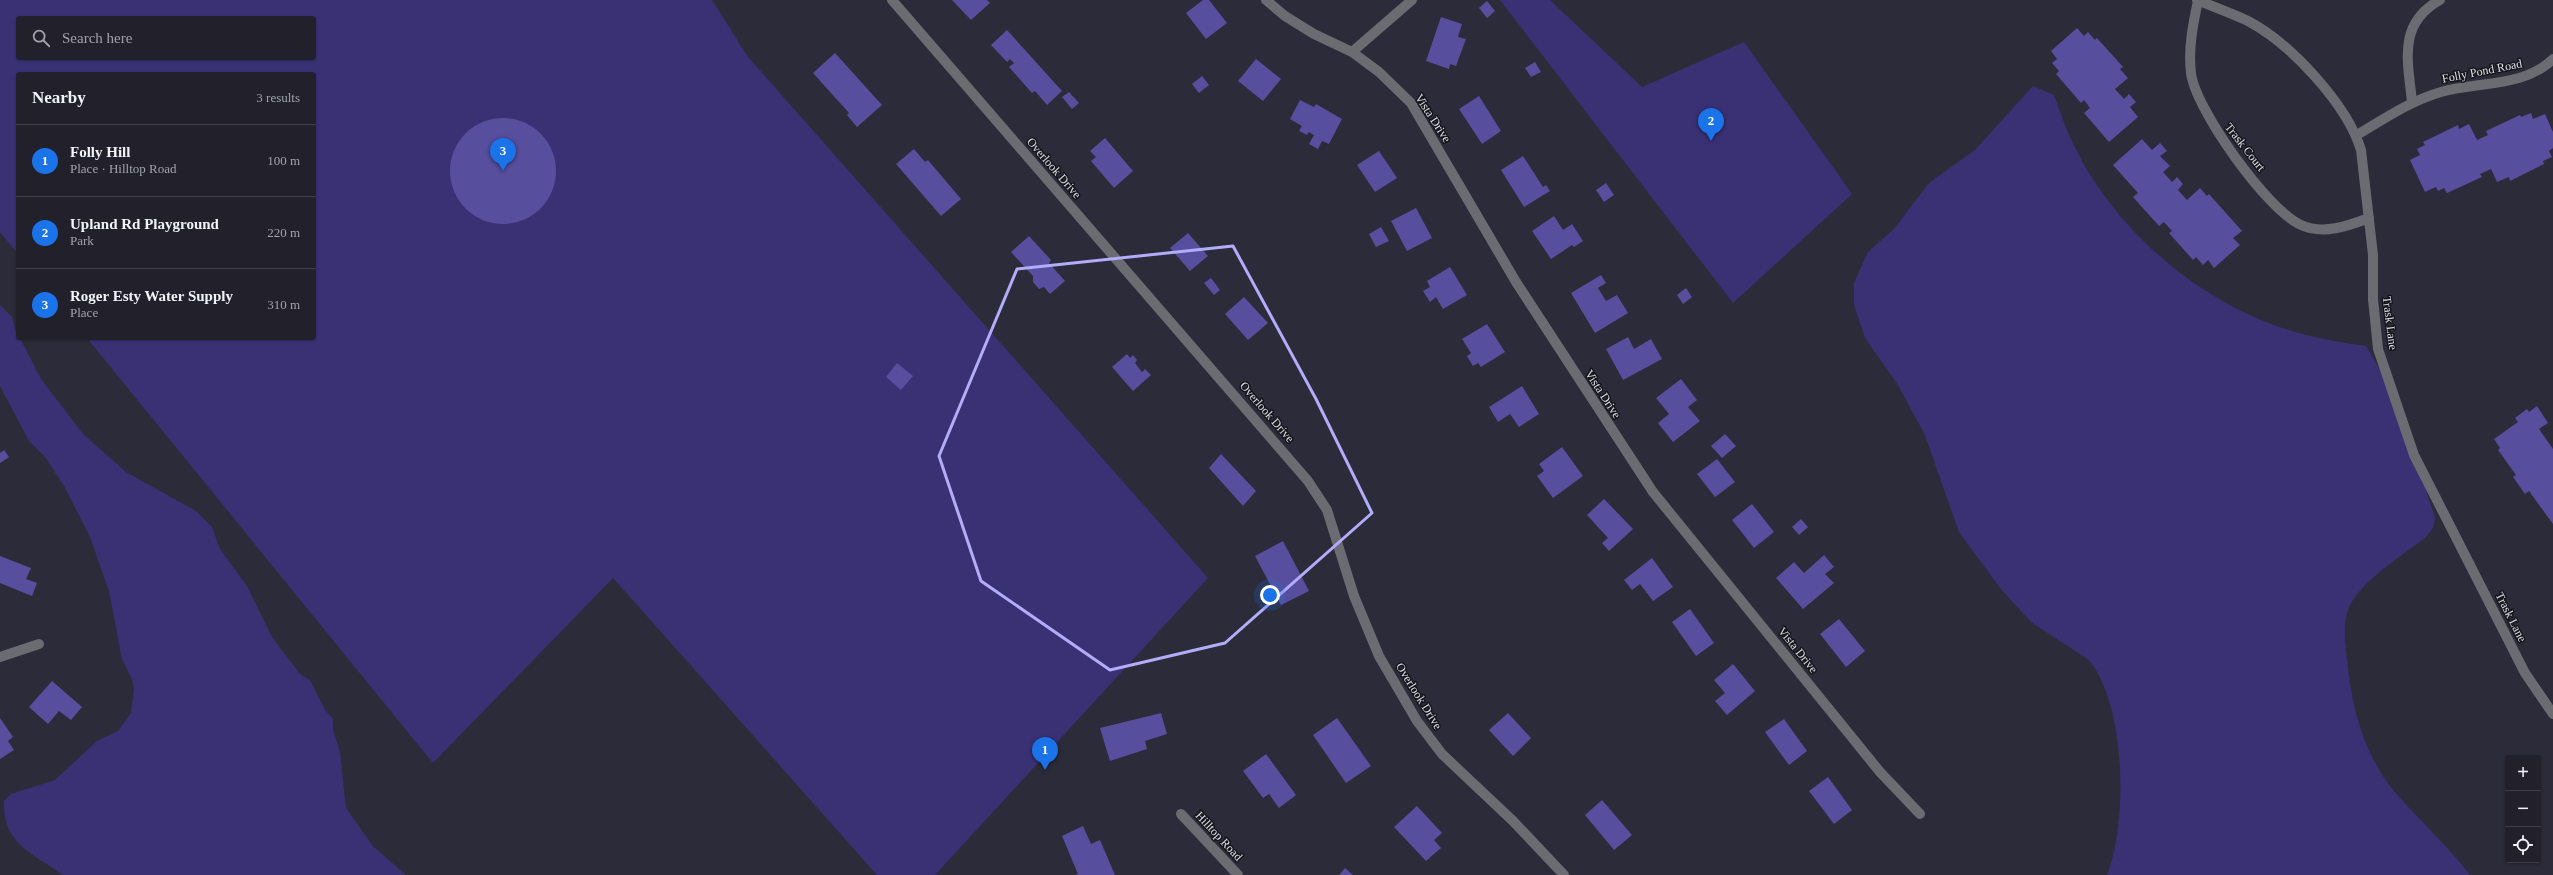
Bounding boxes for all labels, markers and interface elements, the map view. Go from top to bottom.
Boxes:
search box [16,16,316,60]
icon: search [30,27,52,49]
text: Search here [62,30,132,46]
street label: Folly Pond Road [2441,56,2523,86]
text: Nearby [32,88,86,107]
text: 3 results [256,90,300,105]
street label: Vista Drive [1412,91,1454,145]
pin: 2 [1698,108,1724,141]
street label: Trask Court [2222,120,2269,174]
street label: Overlook Drive [1024,135,1084,201]
pin: 3 [490,138,516,171]
text: Folly Hill [70,144,130,160]
text: 1 [42,153,48,168]
text: 100 m [267,153,300,168]
text: Place · Hilltop Road [70,161,177,176]
text: Upland Rd Playground [70,216,219,232]
text: 2 [42,225,48,240]
text: 220 m [267,225,300,240]
text: Park [70,233,94,248]
text: Roger Esty Water Supply [70,288,233,304]
street label: Trask Lane [2380,295,2400,351]
text: 3 [42,297,48,312]
text: 310 m [267,297,300,312]
text: Place [70,305,98,320]
street label: Vista Drive [1582,367,1624,421]
street label: Overlook Drive [1237,379,1297,445]
your location [1260,585,1280,605]
street label: Trask Lane [2493,590,2529,644]
street label: Vista Drive [1775,624,1821,676]
street label: Overlook Drive [1393,660,1445,732]
pin: 1 [1032,737,1058,770]
map controls [2505,755,2541,863]
button: + [2505,755,2541,791]
button: − [2505,791,2541,827]
street label: Hilltop Road [1193,808,1245,864]
button: locate [2505,827,2541,863]

